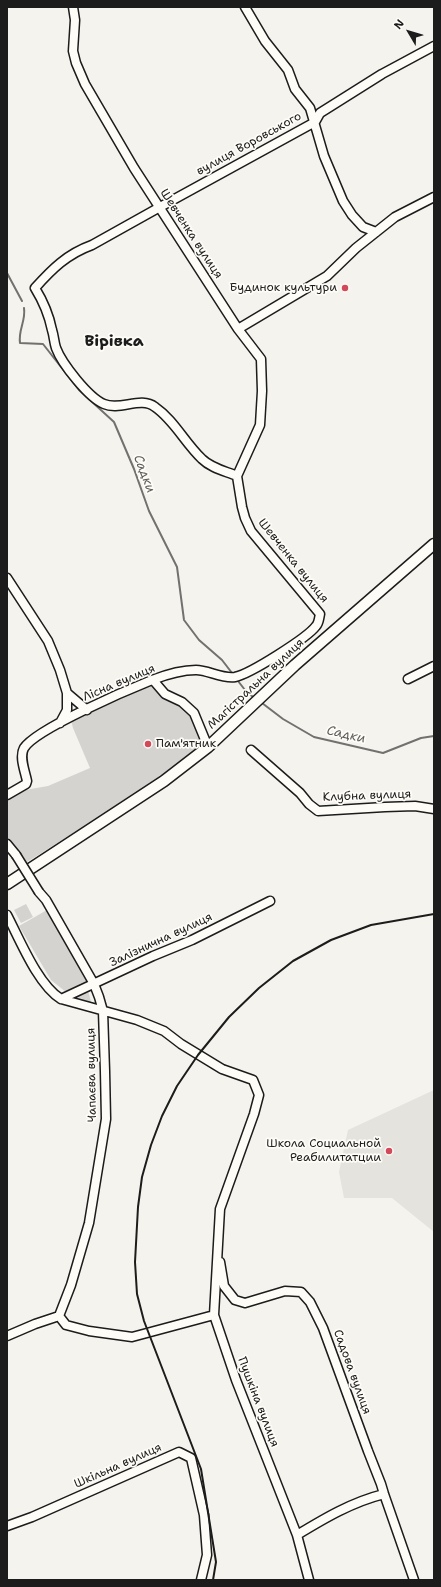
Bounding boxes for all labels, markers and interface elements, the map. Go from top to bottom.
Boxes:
north arrow [389,12,429,52]
text: N [391,16,408,32]
street label: вулиця Воровського [194,109,304,179]
street label: Шевченка вулиця [157,186,225,282]
place label: Будинок культури [230,281,337,295]
marker: Будинок культури [340,283,350,293]
district label: Вірівка [84,332,144,352]
water label: Садки [130,453,158,495]
street label: Шевченка вулиця [255,516,331,606]
street label: Магістральна вулиця [205,636,307,732]
street label: Лісна вулиця [81,661,157,705]
water label: Садки [325,723,367,747]
place label: Пам'ятник [156,737,216,751]
marker: Пам'ятник [143,739,153,749]
street label: Клубна вулиця [322,787,412,805]
street label: Залізнична вулиця [107,910,215,970]
street label: Чапаєва вулиця [84,1028,100,1122]
place label: Школа Социальной Реабилитатции [266,1137,381,1165]
marker: Школа Социальной Реабилитатции [384,1146,394,1156]
street label: Садова вулиця [330,1328,374,1416]
street label: Пушкіна вулиця [234,1355,282,1449]
street label: Шкільна вулиця [72,1440,164,1492]

